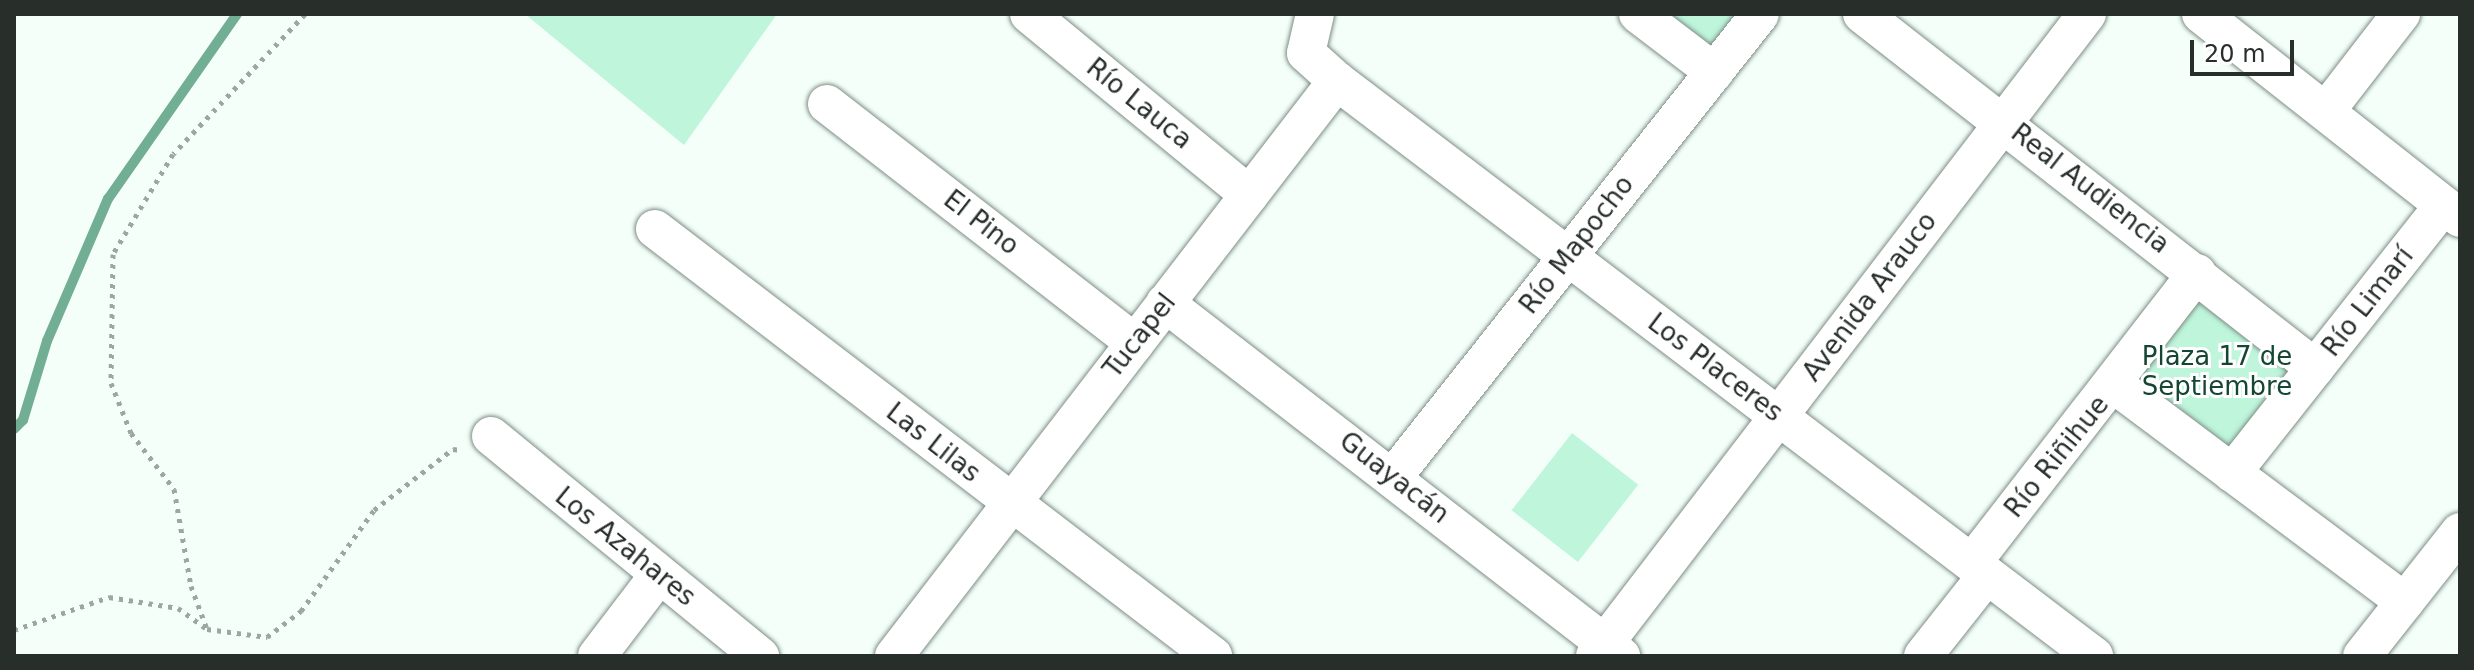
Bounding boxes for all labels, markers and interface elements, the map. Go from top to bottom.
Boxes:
scale bar [2194,24,2298,74]
text: 20 m [2204,40,2266,68]
street label: Río Lauca [1080,52,1198,156]
street label: Real Audiencia [2005,118,2175,260]
street label: Río Mapocho [1513,170,1641,320]
street label: El Pino [937,184,1025,262]
street label: Avenida Arauco [1796,206,1944,388]
street label: Río Limarí [2316,241,2420,363]
street label: Tucapel [1097,288,1183,384]
street label: Los Placeres [1642,307,1788,429]
park label: Plaza 17 de Septiembre [2142,341,2292,402]
street label: Río Riñihue [1998,390,2116,524]
street label: Las Lilas [880,397,986,489]
street label: Guayacán [1333,426,1455,530]
street label: Los Azahares [549,481,701,613]

